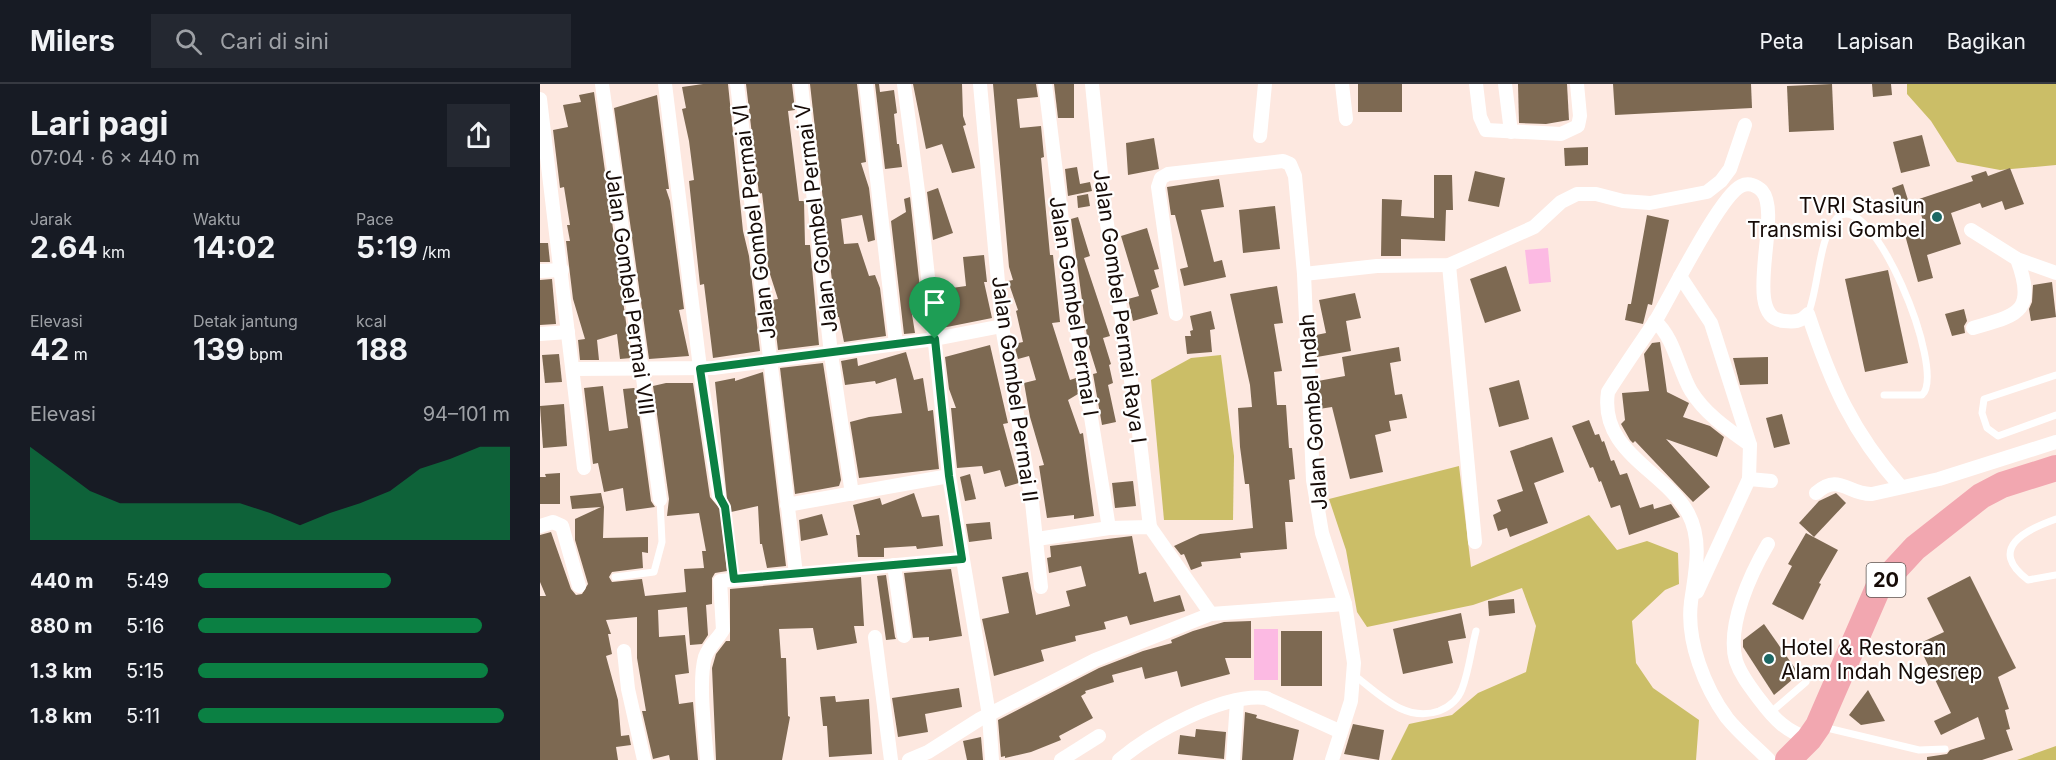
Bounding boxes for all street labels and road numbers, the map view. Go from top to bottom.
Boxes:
street label: Jalan Gombel Permai V [790,102,842,334]
street label: Jalan Gombel Permai VI [727,103,781,341]
street label: Jalan Gombel Permai VIII [600,167,660,417]
street label: Jalan Gombel Permai Raya I [1088,167,1152,445]
street label: Jalan Gombel Permai I [1044,194,1104,418]
street label: Jalan Gombel Permai II [987,274,1043,504]
street label: Jalan Gombel Indah [1294,313,1332,511]
road number: 20 [1866,563,1906,597]

